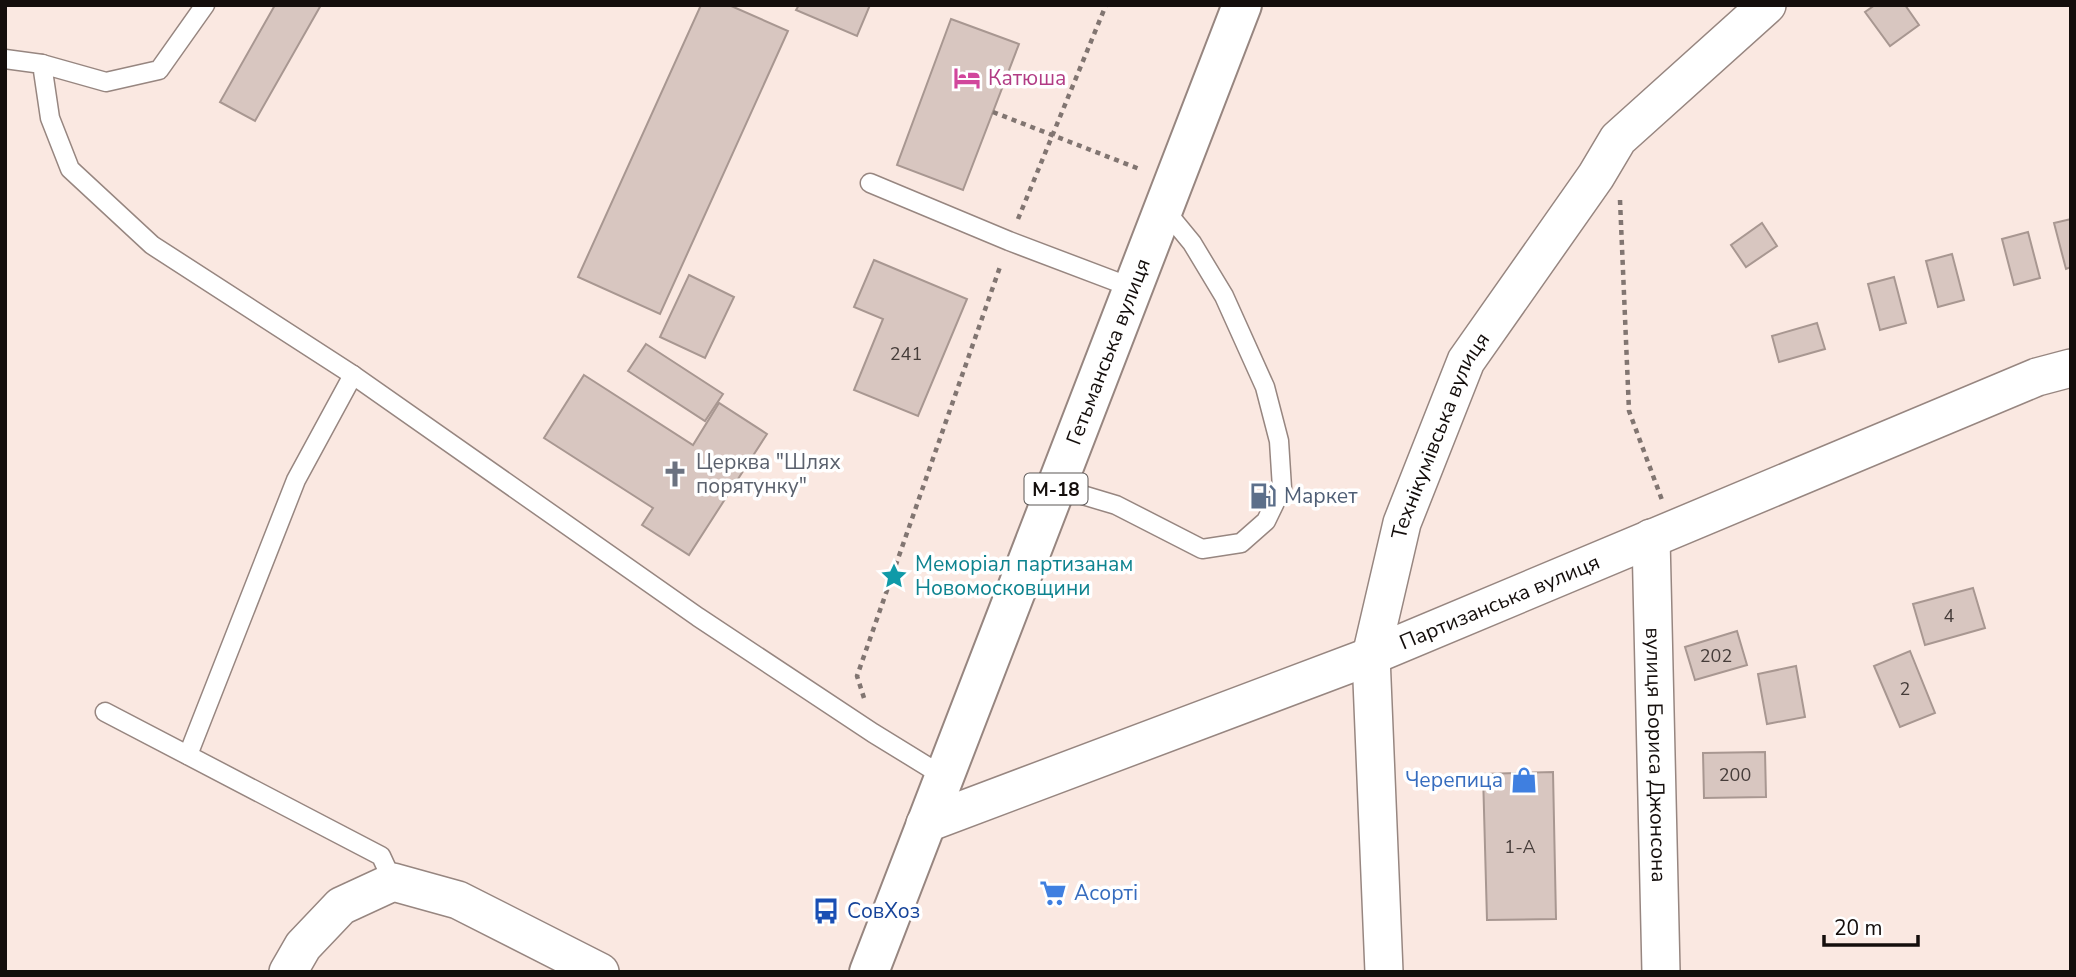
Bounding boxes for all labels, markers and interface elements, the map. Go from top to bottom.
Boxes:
hotel icon: Катюша [952,63,982,93]
place label: Катюша [988,64,1066,92]
street label: Гетьманська вулиця [1060,254,1157,449]
street label: Технікумівська вулиця [1385,327,1496,542]
house number: 241 [890,342,922,366]
place label: Церква "Шлях порятунку" [696,448,841,500]
church icon: Церква "Шлях порятунку" [660,459,690,489]
road number: М-18 [1024,474,1088,504]
fuel station icon: Маркет [1248,481,1278,511]
place label: Маркет [1284,482,1358,510]
street label: Партизанська вулиця [1395,548,1604,656]
place label: Меморіал партизанам Новомосковщини [915,550,1133,602]
place icon: Меморіал партизанам Новомосковщини [879,561,909,591]
house number: 4 [1944,604,1955,628]
street label: вулиця Бориса Джонсона [1639,627,1673,883]
house number: 202 [1700,644,1732,668]
house number: 2 [1900,677,1910,701]
house number: 200 [1719,763,1751,787]
shop icon: Черепица [1509,765,1539,795]
place label: Черепица [1405,766,1503,794]
house number: 1-А [1504,835,1536,859]
supermarket icon: Асорті [1038,878,1068,908]
place label: Асорті [1074,879,1138,907]
bus stop icon: СовХоз [811,896,841,926]
place label: СовХоз [847,897,920,925]
scale bar [1824,904,1918,948]
text: 20 m [1834,914,1883,942]

